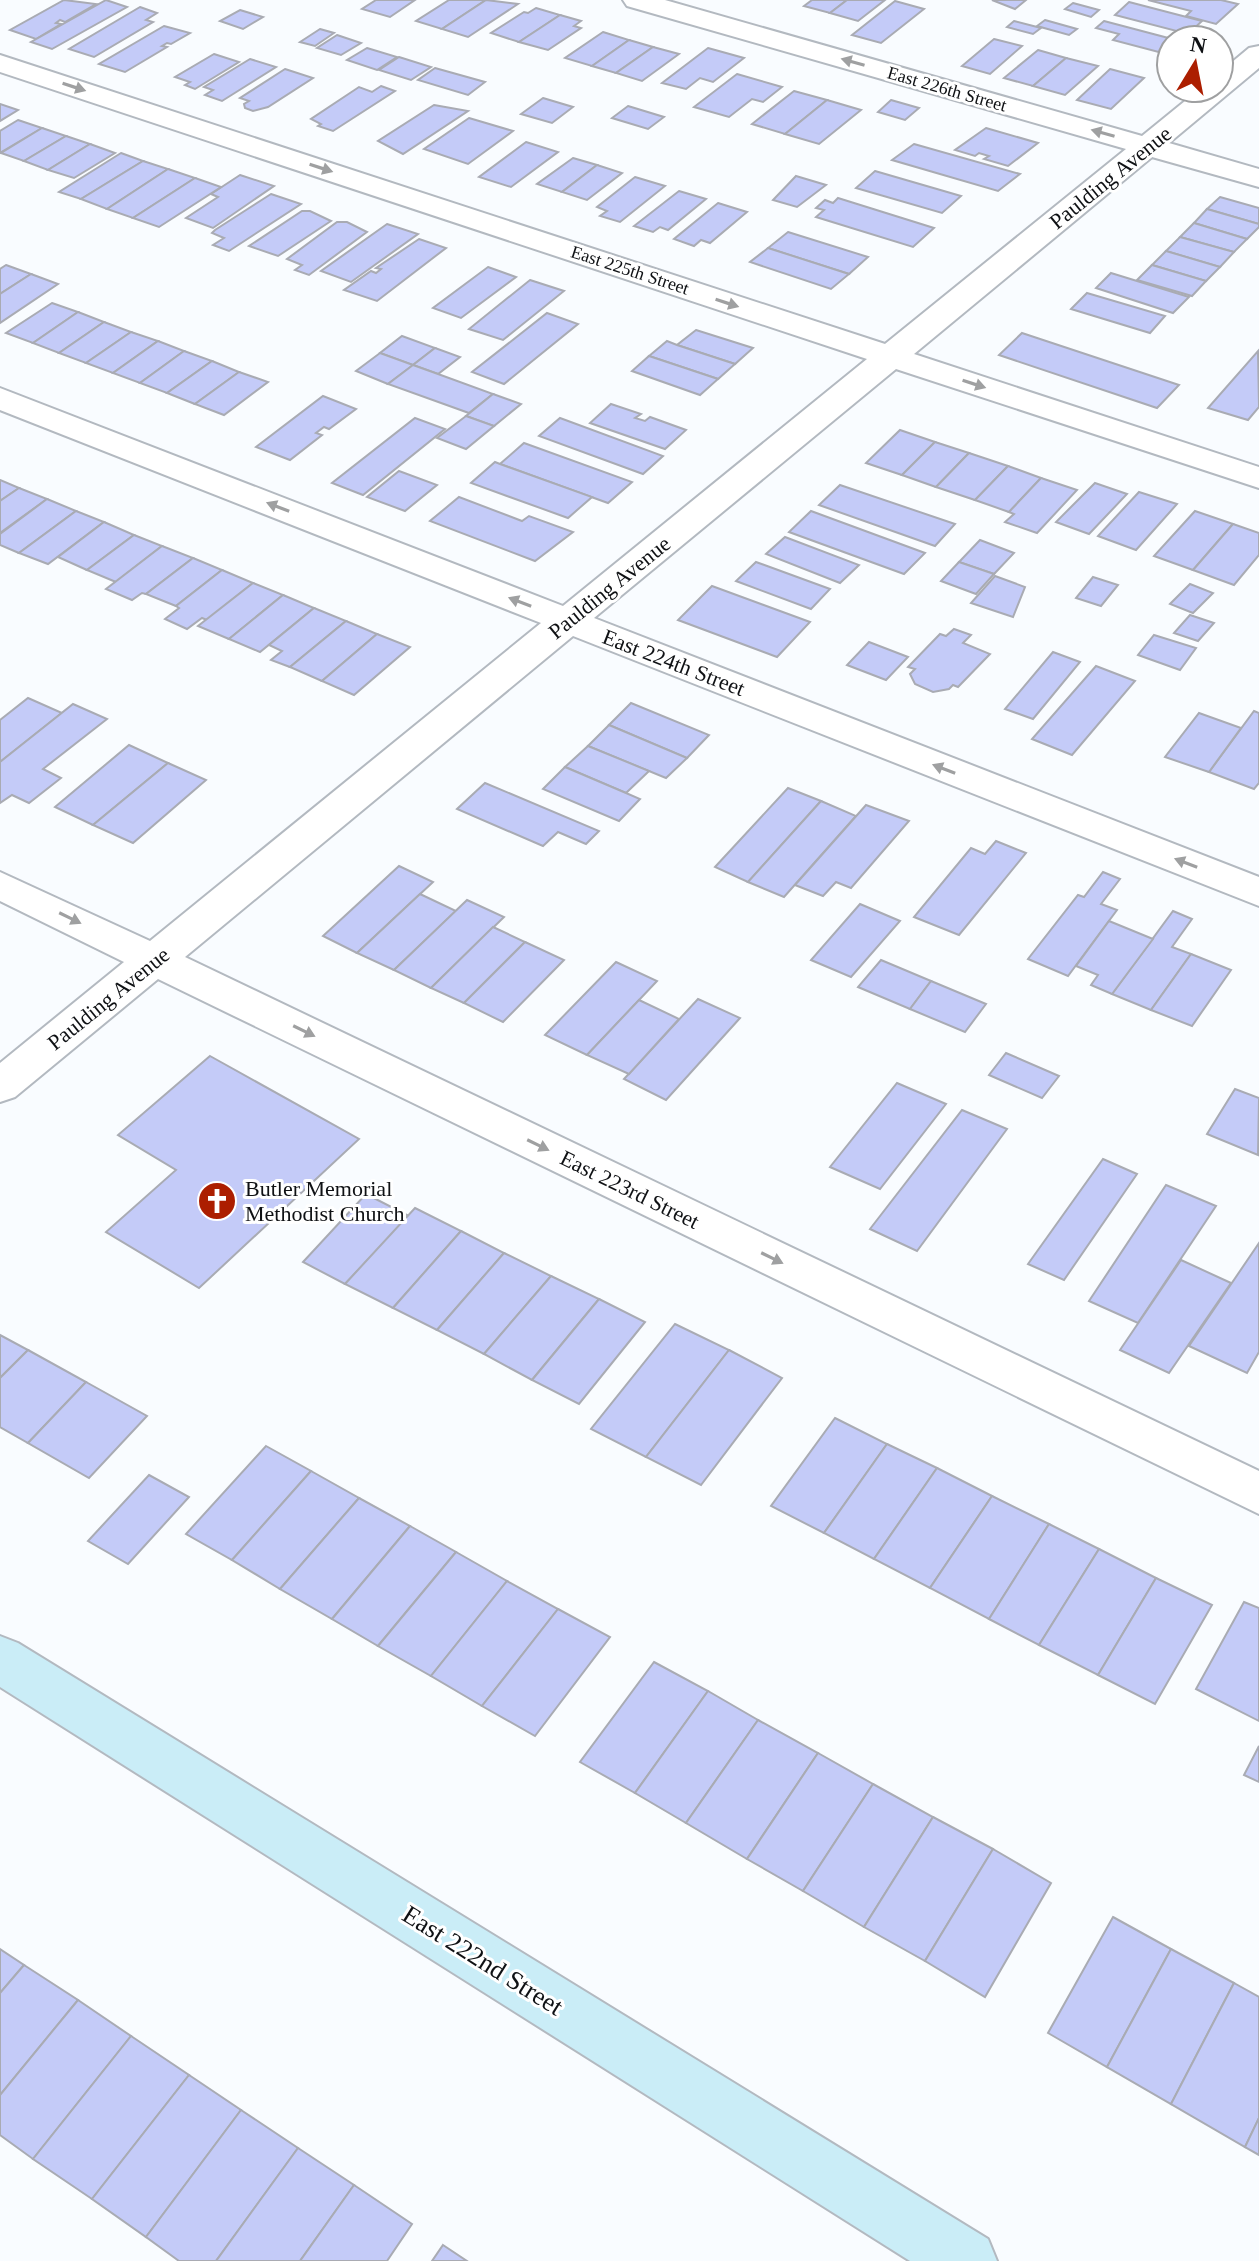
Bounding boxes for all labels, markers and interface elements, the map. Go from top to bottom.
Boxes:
north arrow [1155,24,1235,104]
text: N [1188,31,1208,59]
one-way arrow [841,55,865,68]
street label: East 226th Street [885,62,1009,116]
one-way arrow [62,81,86,94]
street label: Paulding Avenue [1044,121,1176,234]
one-way arrow [1091,127,1116,139]
one-way arrow [309,163,333,175]
street label: East 225th Street [568,241,692,299]
one-way arrow [716,297,740,309]
one-way arrow [963,378,987,391]
one-way arrow [266,500,290,513]
street label: Paulding Avenue [543,531,675,644]
one-way arrow [508,595,532,608]
street label: East 224th Street [599,624,748,701]
one-way arrow [932,762,956,775]
one-way arrow [1174,857,1198,870]
one-way arrow [59,911,82,925]
street label: Paulding Avenue [42,942,174,1055]
one-way arrow [293,1025,316,1038]
one-way arrow [527,1138,550,1152]
street label: East 223rd Street [556,1145,703,1234]
place label: Butler Memorial Methodist Church [245,1176,405,1226]
church icon: Butler Memorial Methodist Church [196,1180,238,1222]
one-way arrow [761,1251,784,1265]
street label: East 222nd Street [397,1900,569,2022]

